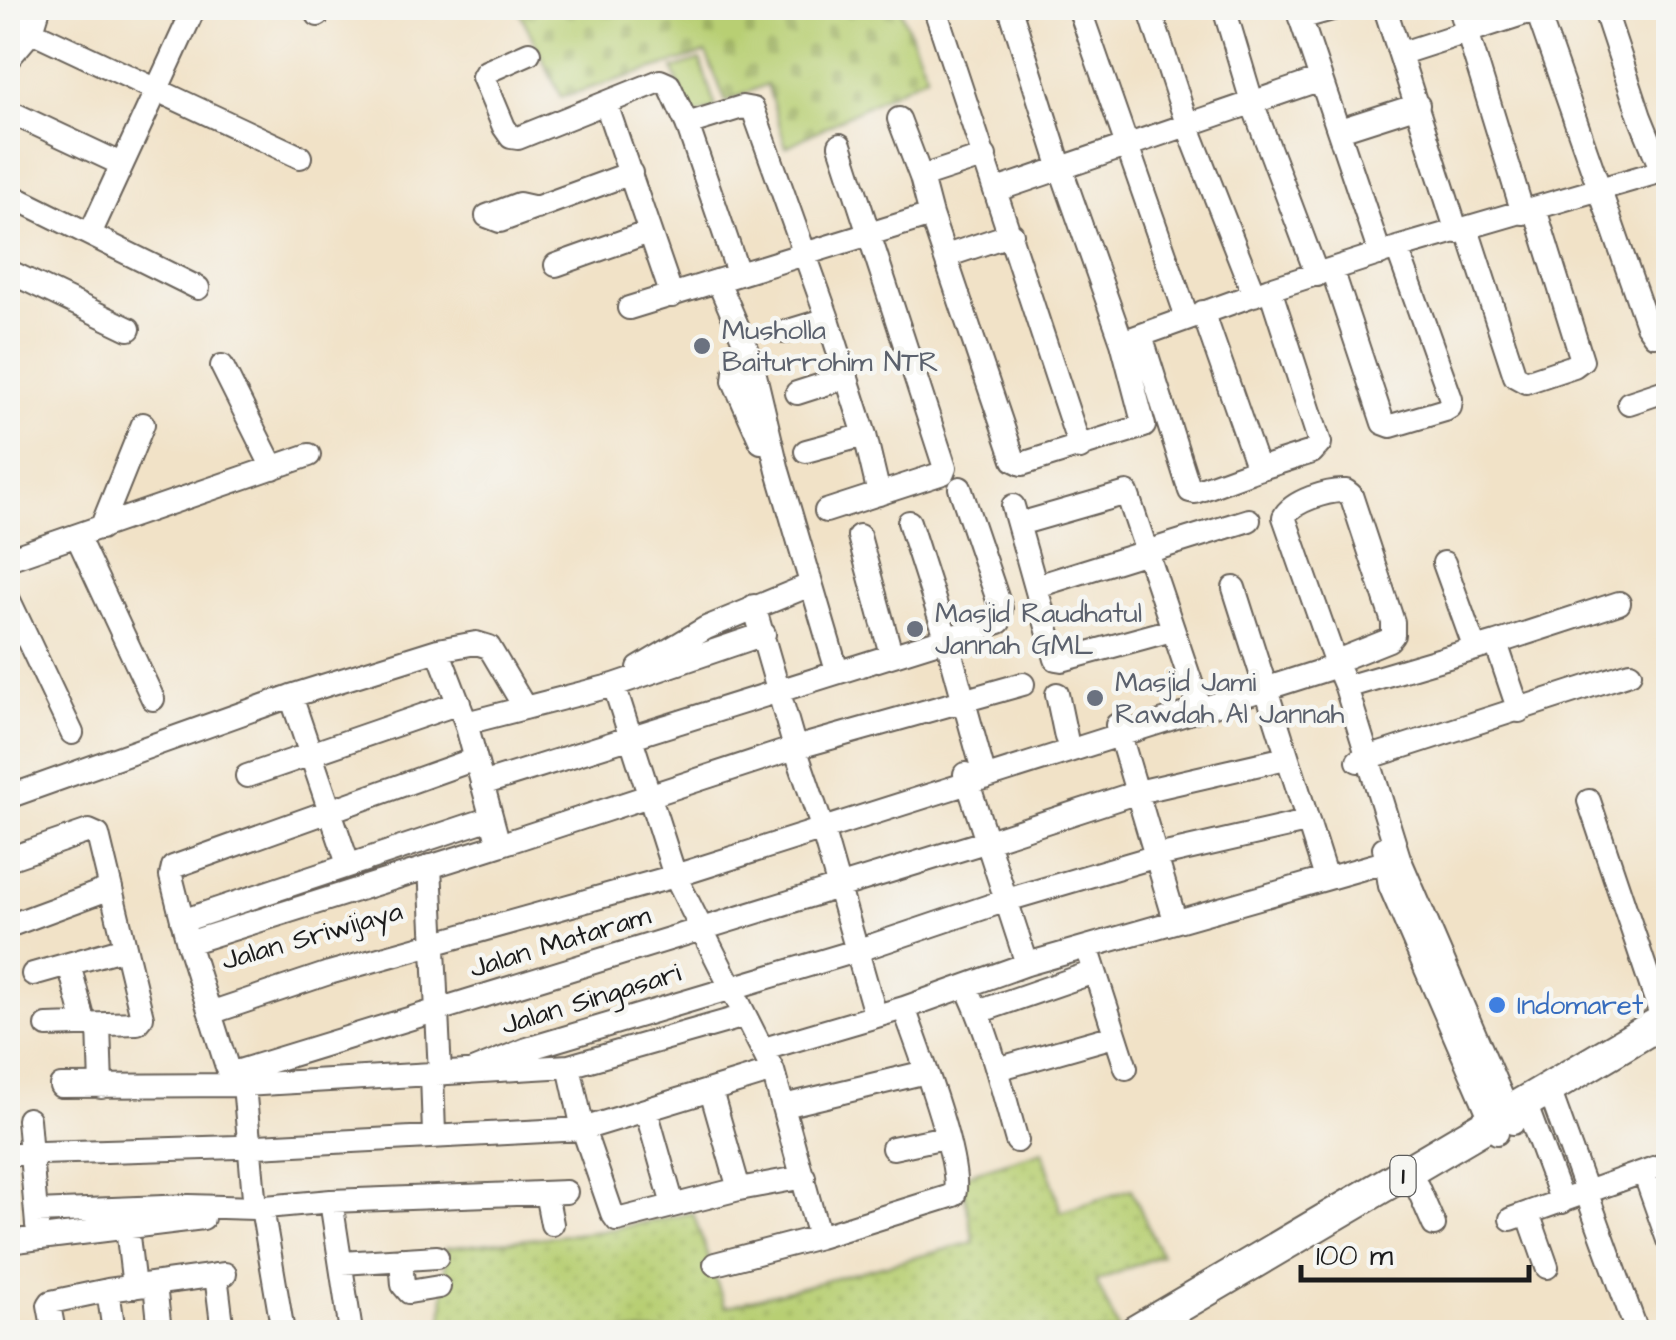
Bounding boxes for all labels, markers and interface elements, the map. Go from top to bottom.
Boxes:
place label: Musholla Baiturrohim NTR [722,311,939,382]
marker: Musholla Baiturrohim NTR [691,335,713,357]
place label: Masjid Raudhatul Jannah GML [935,594,1142,665]
marker: Masjid Raudhatul Jannah GML [904,618,926,640]
place label: Masjid Jami Rawdah Al Jannah [1115,663,1344,734]
marker: Masjid Jami Rawdah Al Jannah [1084,687,1106,709]
street label: Jalan Sriwijaya [217,892,407,982]
street label: Jalan Mataram [465,896,655,988]
street label: Jalan Singasari [496,953,686,1046]
place label: Indomaret [1517,986,1644,1025]
marker: Indomaret [1486,994,1508,1016]
road number: 1 [1390,1156,1416,1196]
scale bar [1301,1220,1528,1282]
text: 100 m [1316,1235,1394,1277]

